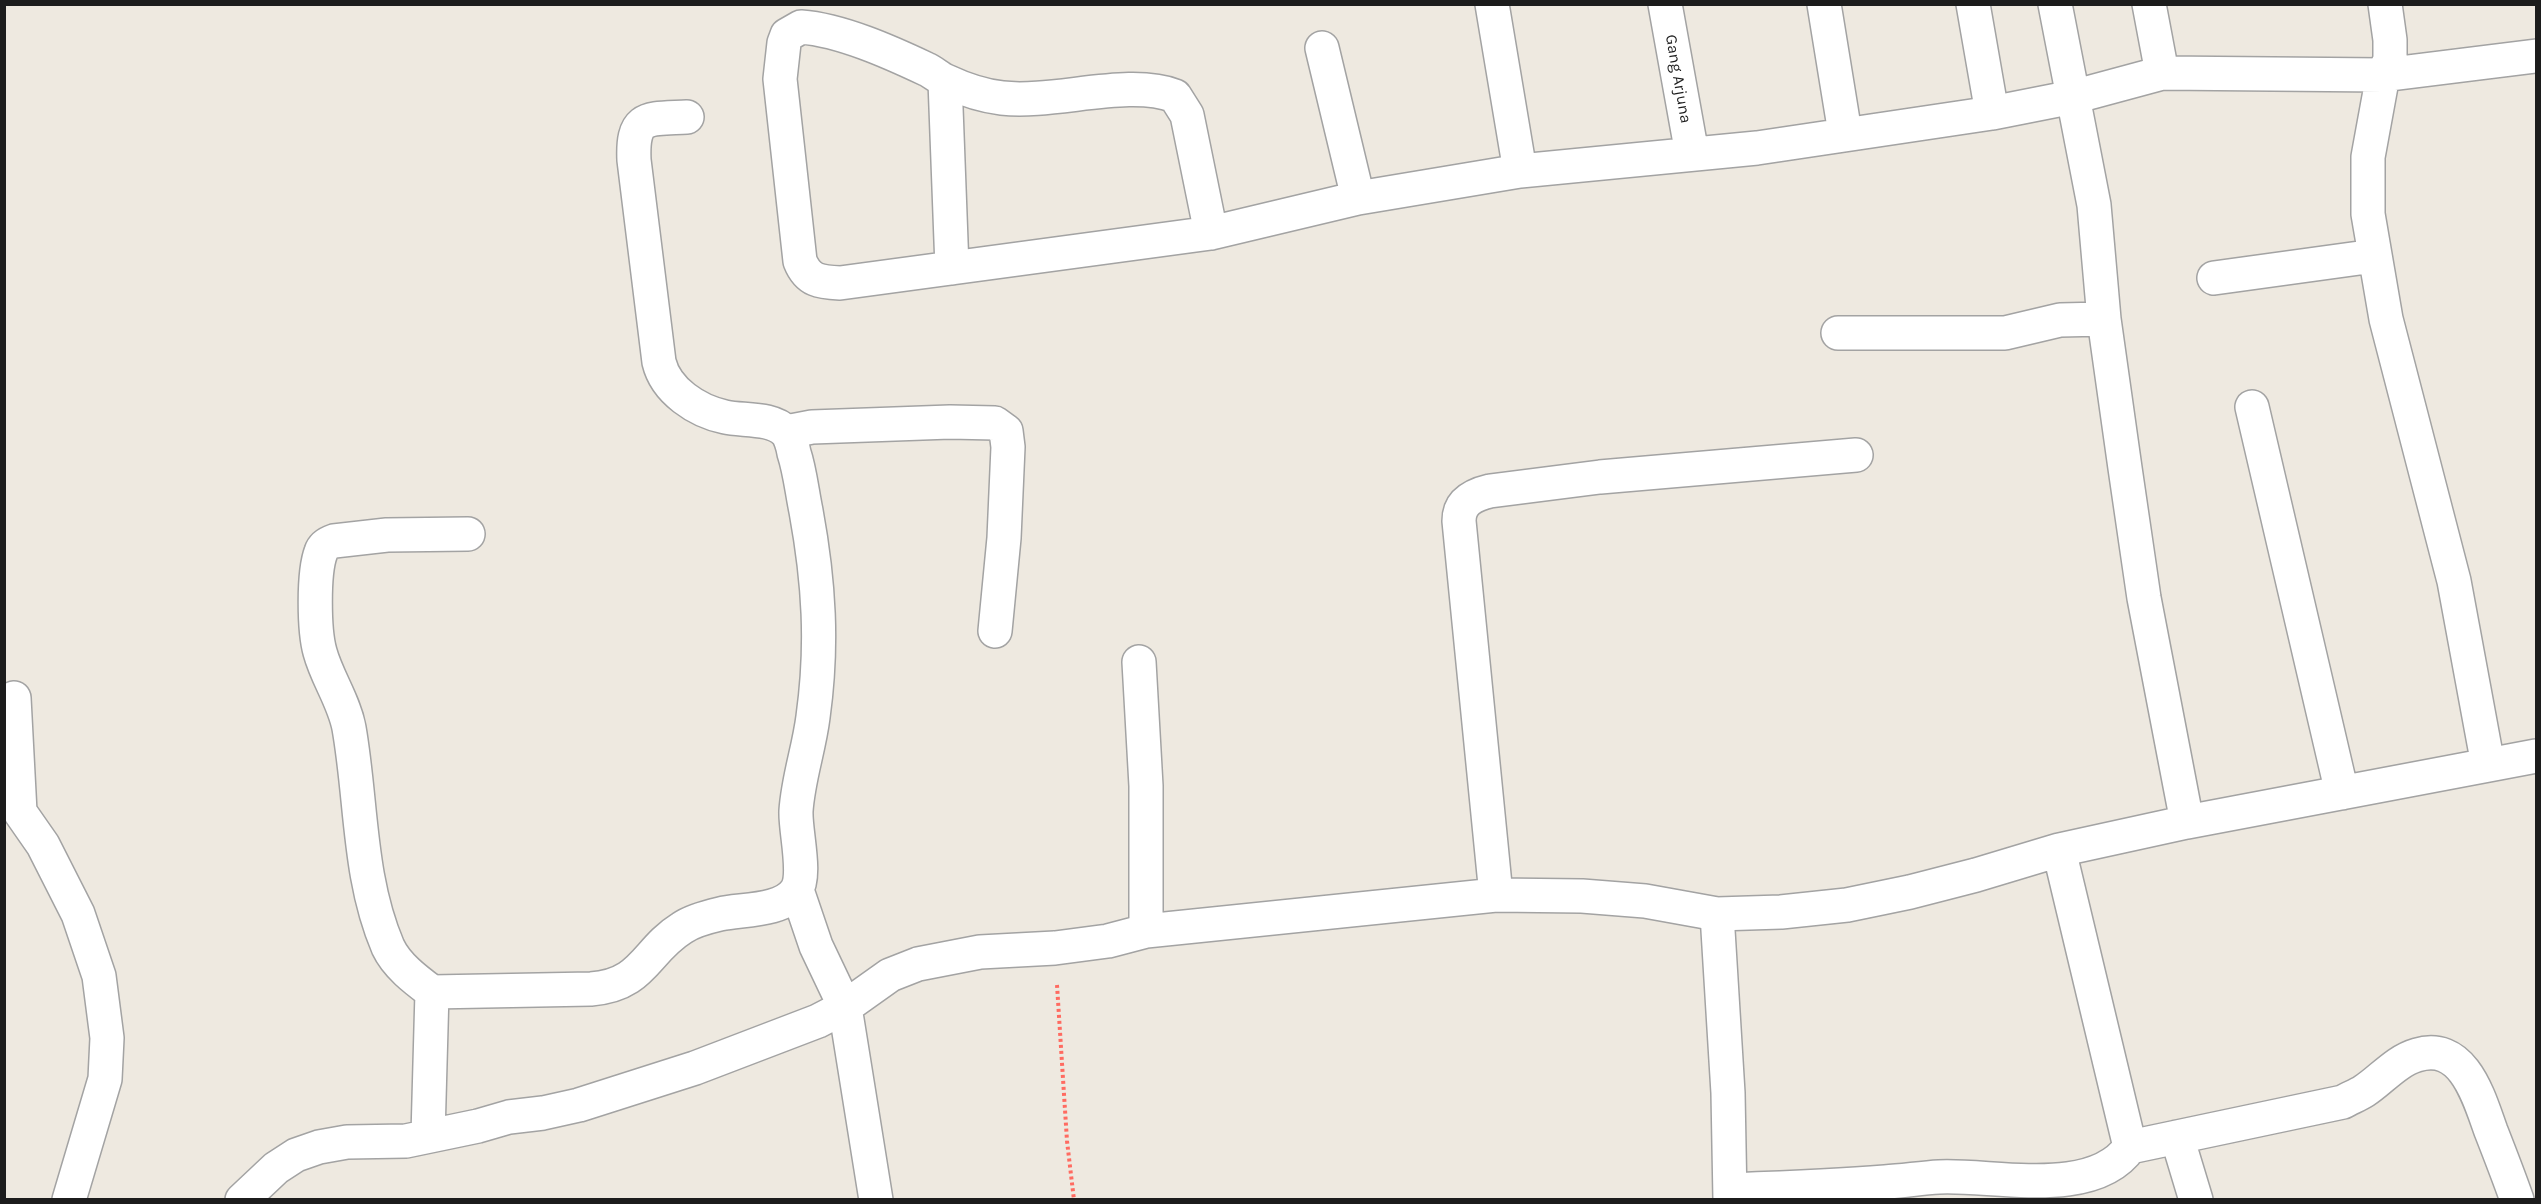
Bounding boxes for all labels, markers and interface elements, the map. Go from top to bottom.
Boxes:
street label: Gang Arjuna [1661,33,1695,125]

